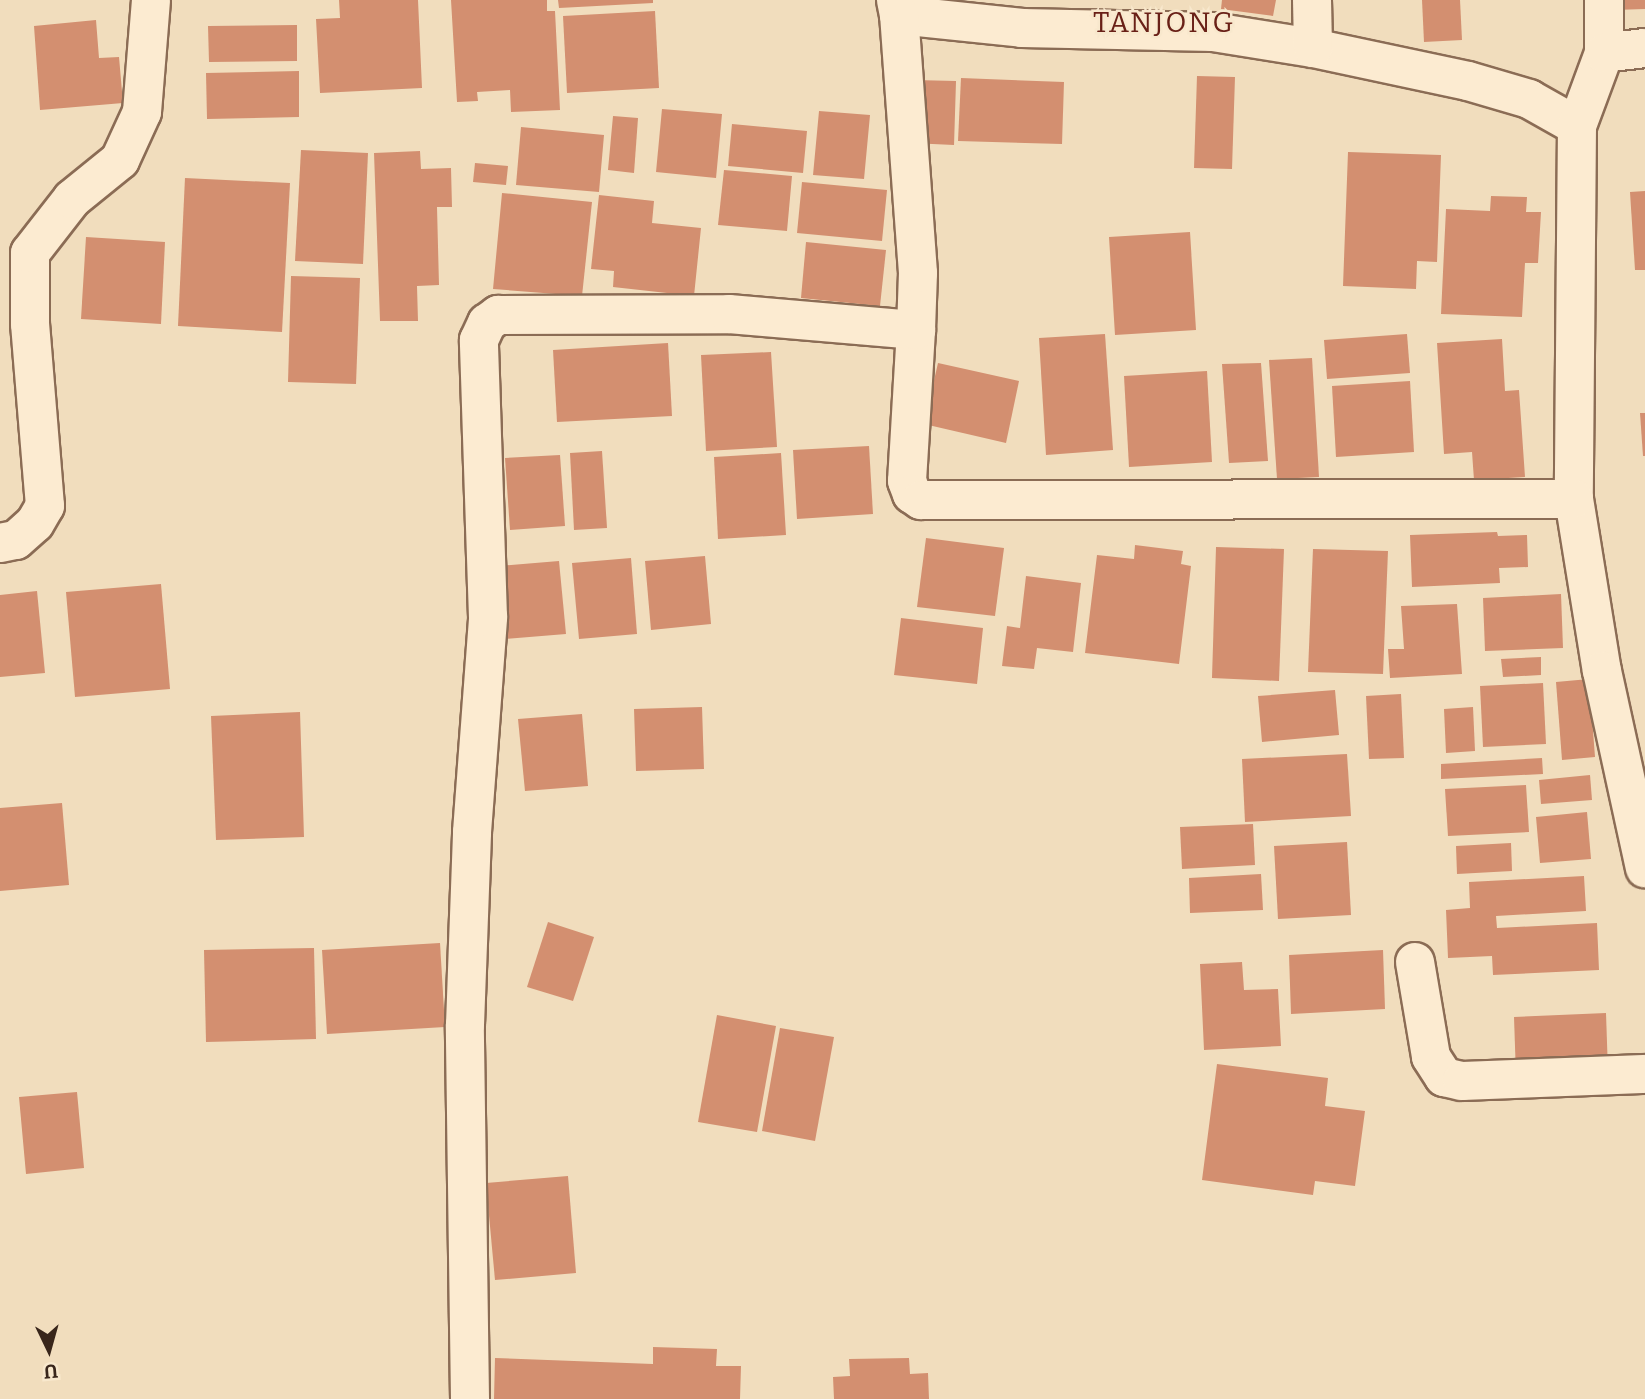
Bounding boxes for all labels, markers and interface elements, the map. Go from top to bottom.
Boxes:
district label: TANJONG [1094,6,1234,40]
north arrow [14,1315,84,1385]
text: U [43,1359,59,1383]

